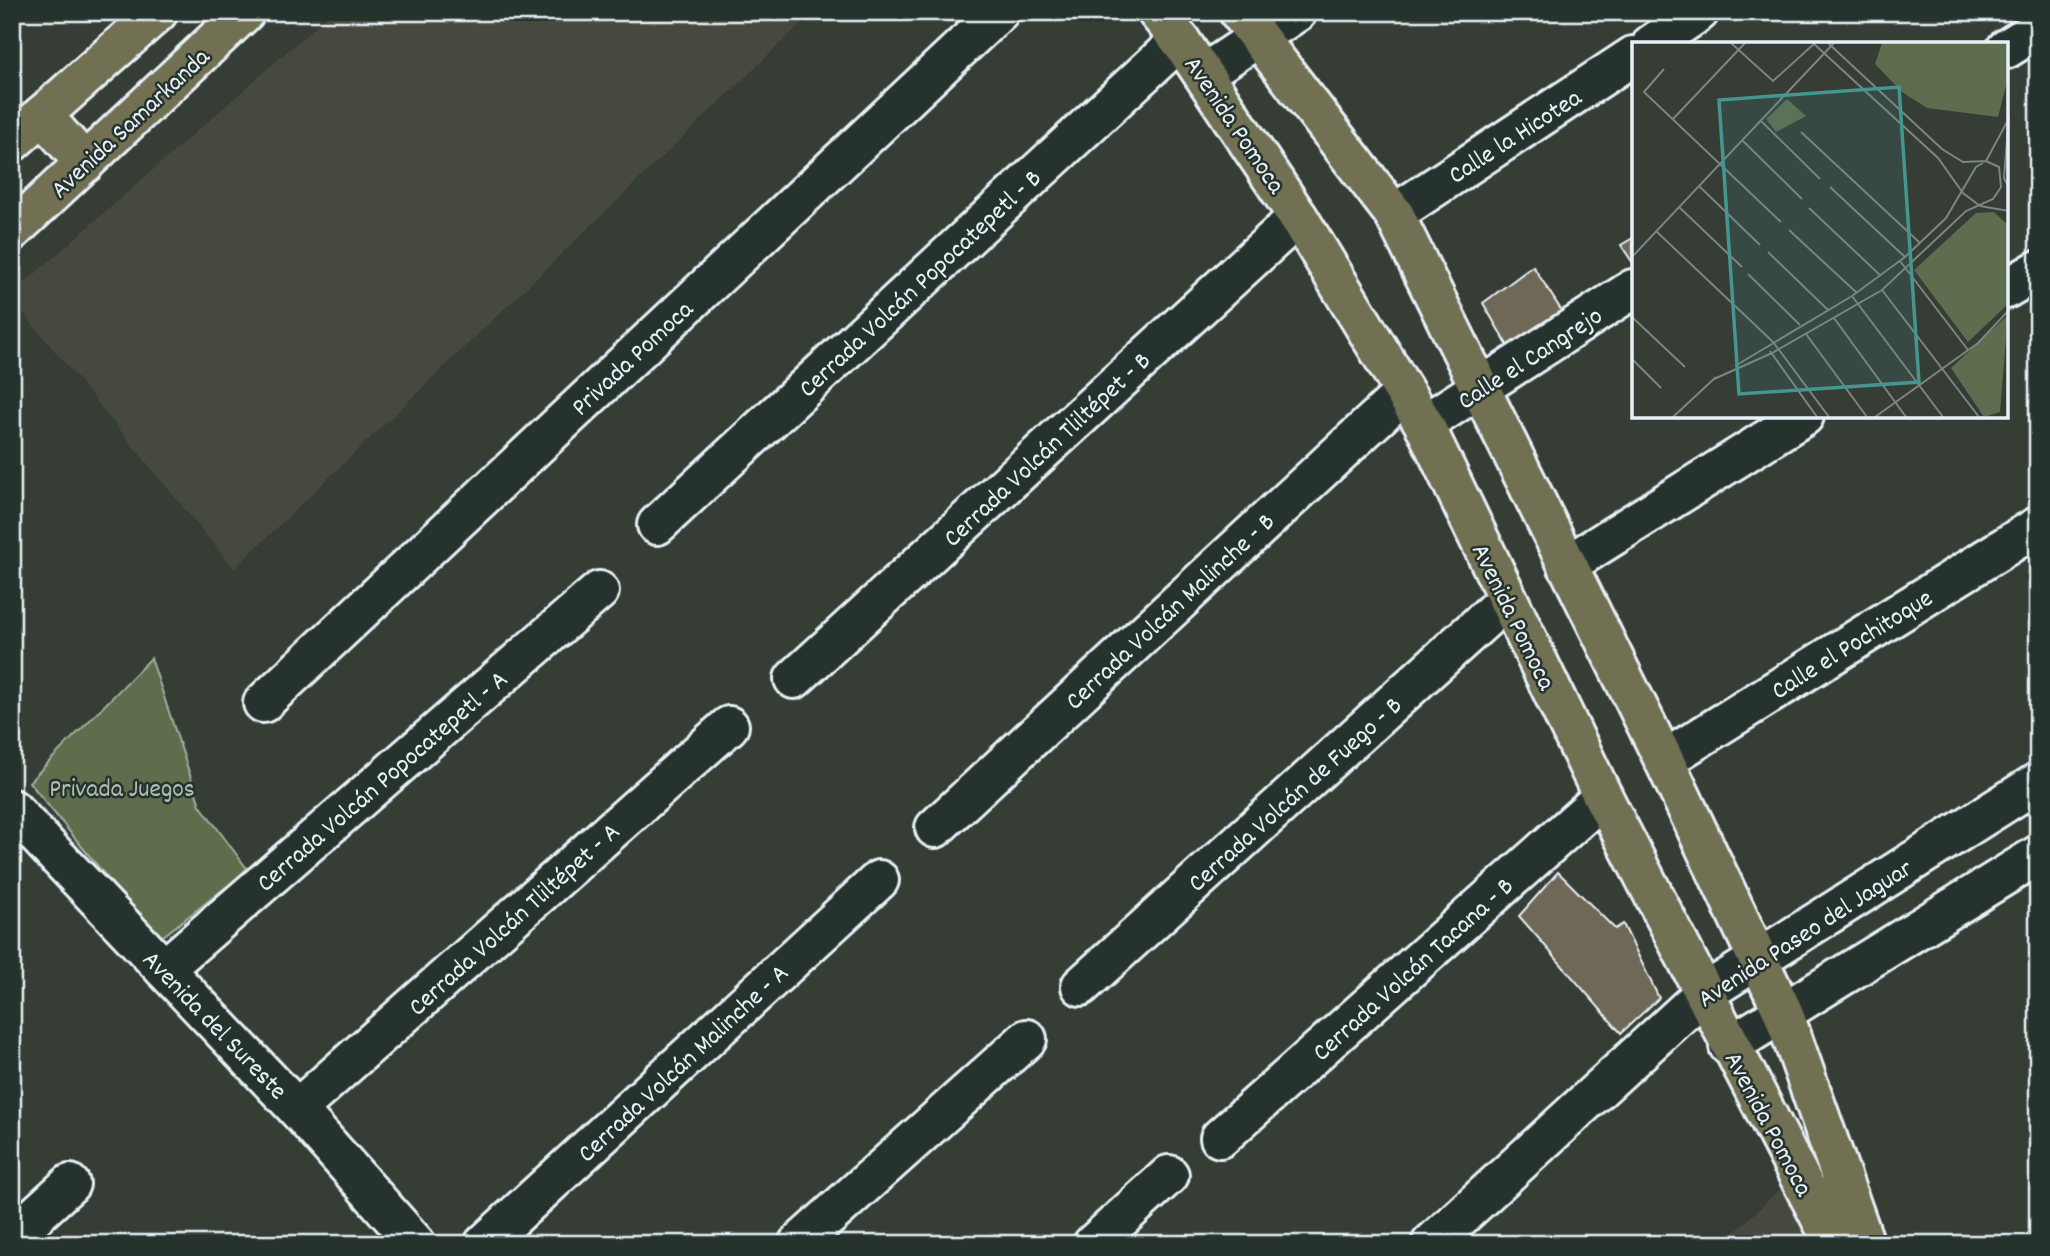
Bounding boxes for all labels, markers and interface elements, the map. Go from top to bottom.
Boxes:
street label: Avenida Samarkanda [43,40,220,208]
inset map [1632,42,2008,418]
street label: Avenida Pomoca [1173,50,1293,203]
street label: Calle la Hicotea [1442,80,1591,195]
street label: Cerrada Volcán Popocatepetl - B [791,162,1051,407]
street label: Privada Pomoca [564,293,703,426]
street label: Calle el Cangrejo [1451,299,1611,421]
street label: Cerrada Volcán Tliltépet - B [936,344,1161,557]
street label: Cerrada Volcán Malinche - B [1058,505,1285,720]
street label: Avenida Pomoca [1460,538,1564,698]
street label: Calle el Pochitoque [1765,581,1941,710]
street label: Cerrada Volcán Popocatepetl - A [249,663,517,902]
street label: Cerrada Volcán de Fuego - B [1181,689,1412,902]
park label: Privada Juegos [49,772,195,809]
street label: Cerrada Volcán Tliltépet - A [401,815,630,1026]
street label: Avenida Paseo del Jaguar [1691,851,1921,1018]
street label: Cerrada Volcán Tacana - B [1305,870,1523,1071]
street label: Avenida del Sureste [132,943,295,1109]
street label: Cerrada Volcán Malinche - A [570,957,798,1173]
street label: Avenida Pomoca [1713,1046,1821,1204]

